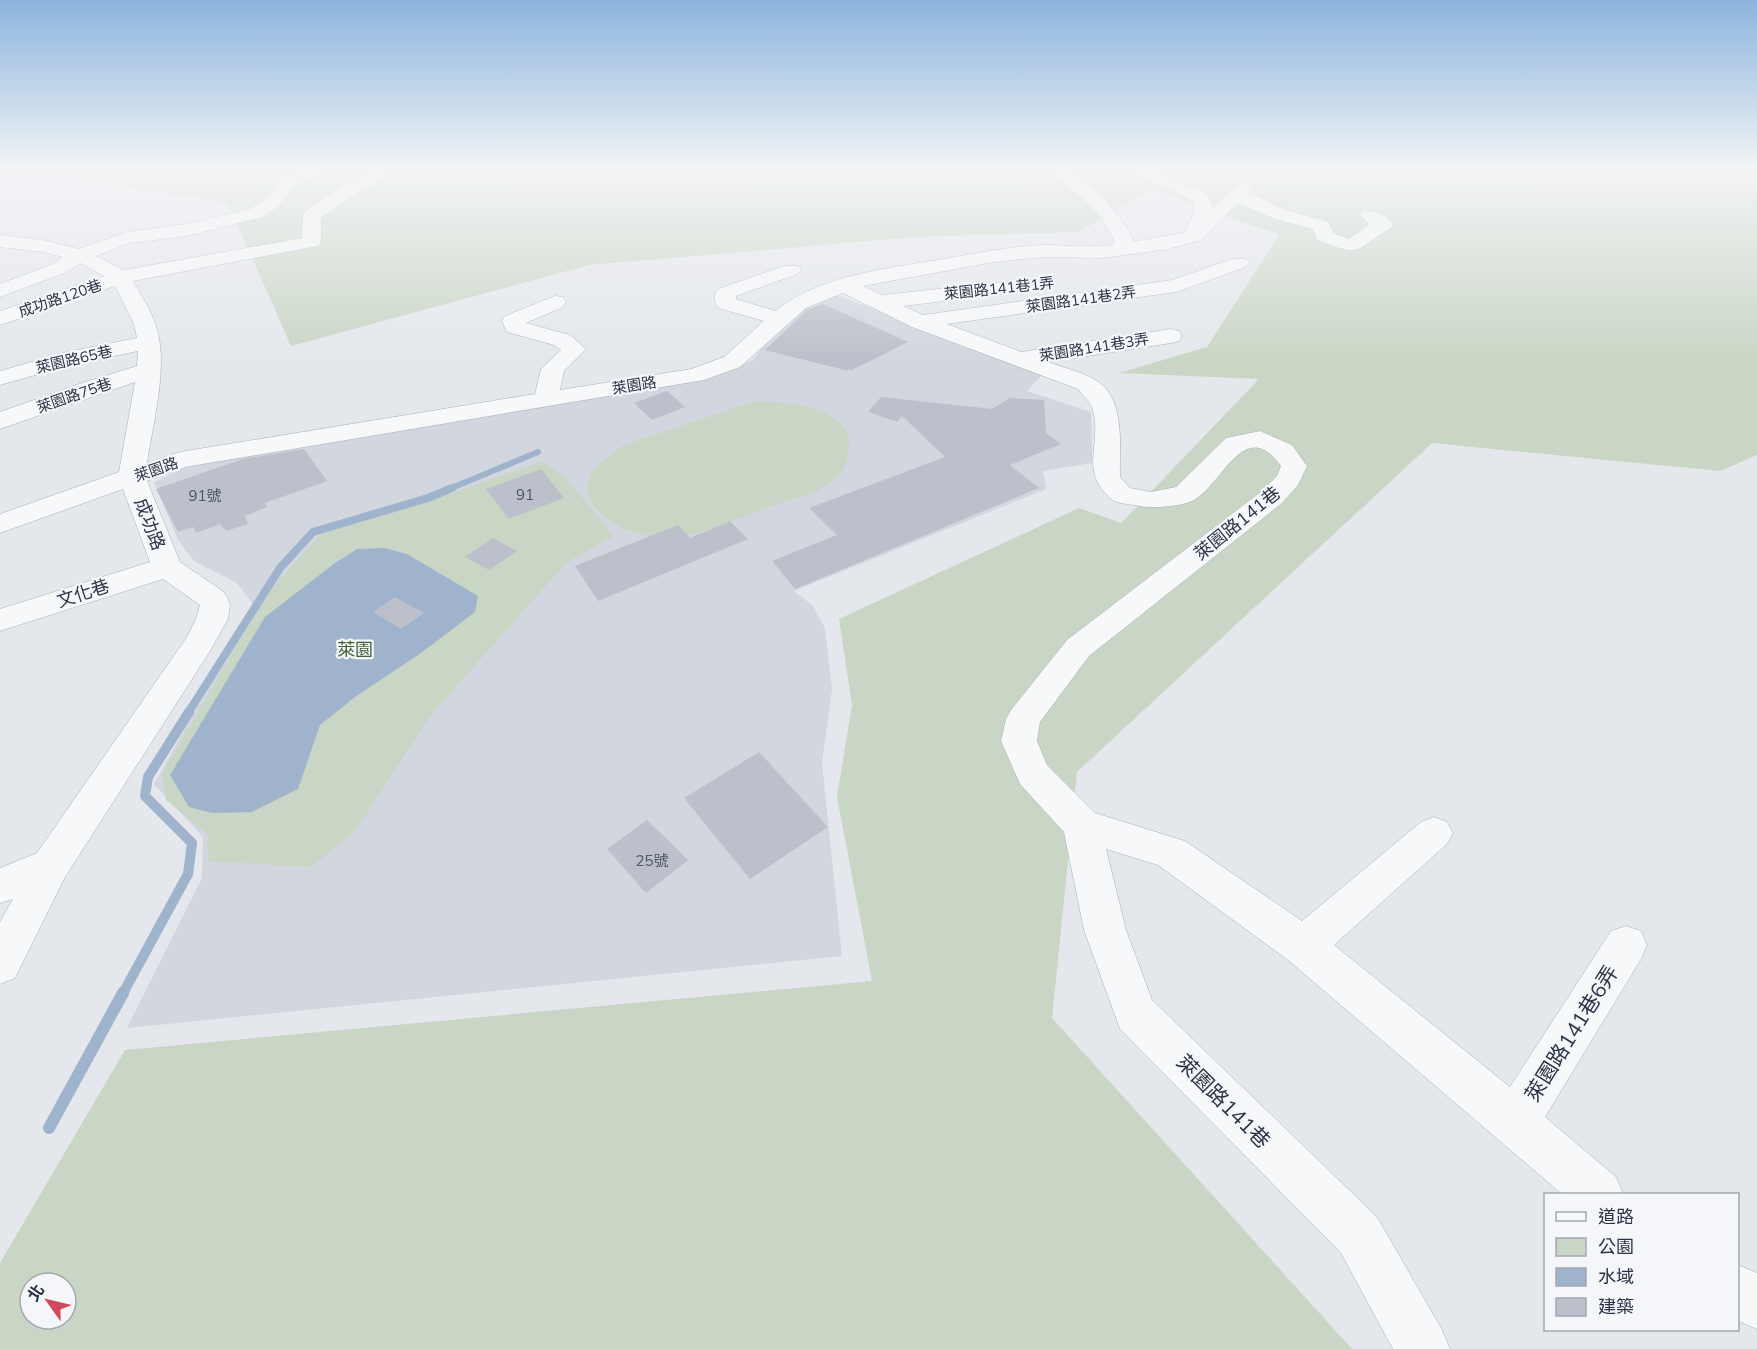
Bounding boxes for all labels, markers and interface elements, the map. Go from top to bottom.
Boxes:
street label: 萊園路141巷1弄 [943,273,1055,303]
street label: 成功路120巷 [16,275,104,321]
street label: 萊園路141巷2弄 [1025,282,1137,316]
street label: 萊園路141巷3弄 [1038,329,1150,365]
street label: 萊園路65巷 [34,341,114,377]
street label: 萊園路 [610,372,658,398]
street label: 萊園路75巷 [34,373,114,417]
street label: 萊園路 [132,453,180,485]
street label: 萊園路141巷 [1189,481,1285,565]
house number: 91 [516,485,534,504]
house number: 91號 [188,486,222,505]
street label: 成功路 [130,495,170,553]
street label: 文化巷 [54,574,112,612]
park label: 萊園 [337,638,373,661]
house number: 25號 [635,851,669,870]
street label: 萊園路141巷6弄 [1519,960,1623,1106]
street label: 萊園路141巷 [1172,1049,1276,1153]
legend [1544,1193,1739,1331]
text: 道路 [1598,1205,1634,1228]
text: 公園 [1598,1235,1634,1258]
text: 水域 [1598,1265,1634,1288]
north arrow [18,1271,78,1331]
text: 北 [23,1280,48,1305]
text: 建築 [1598,1295,1634,1318]

